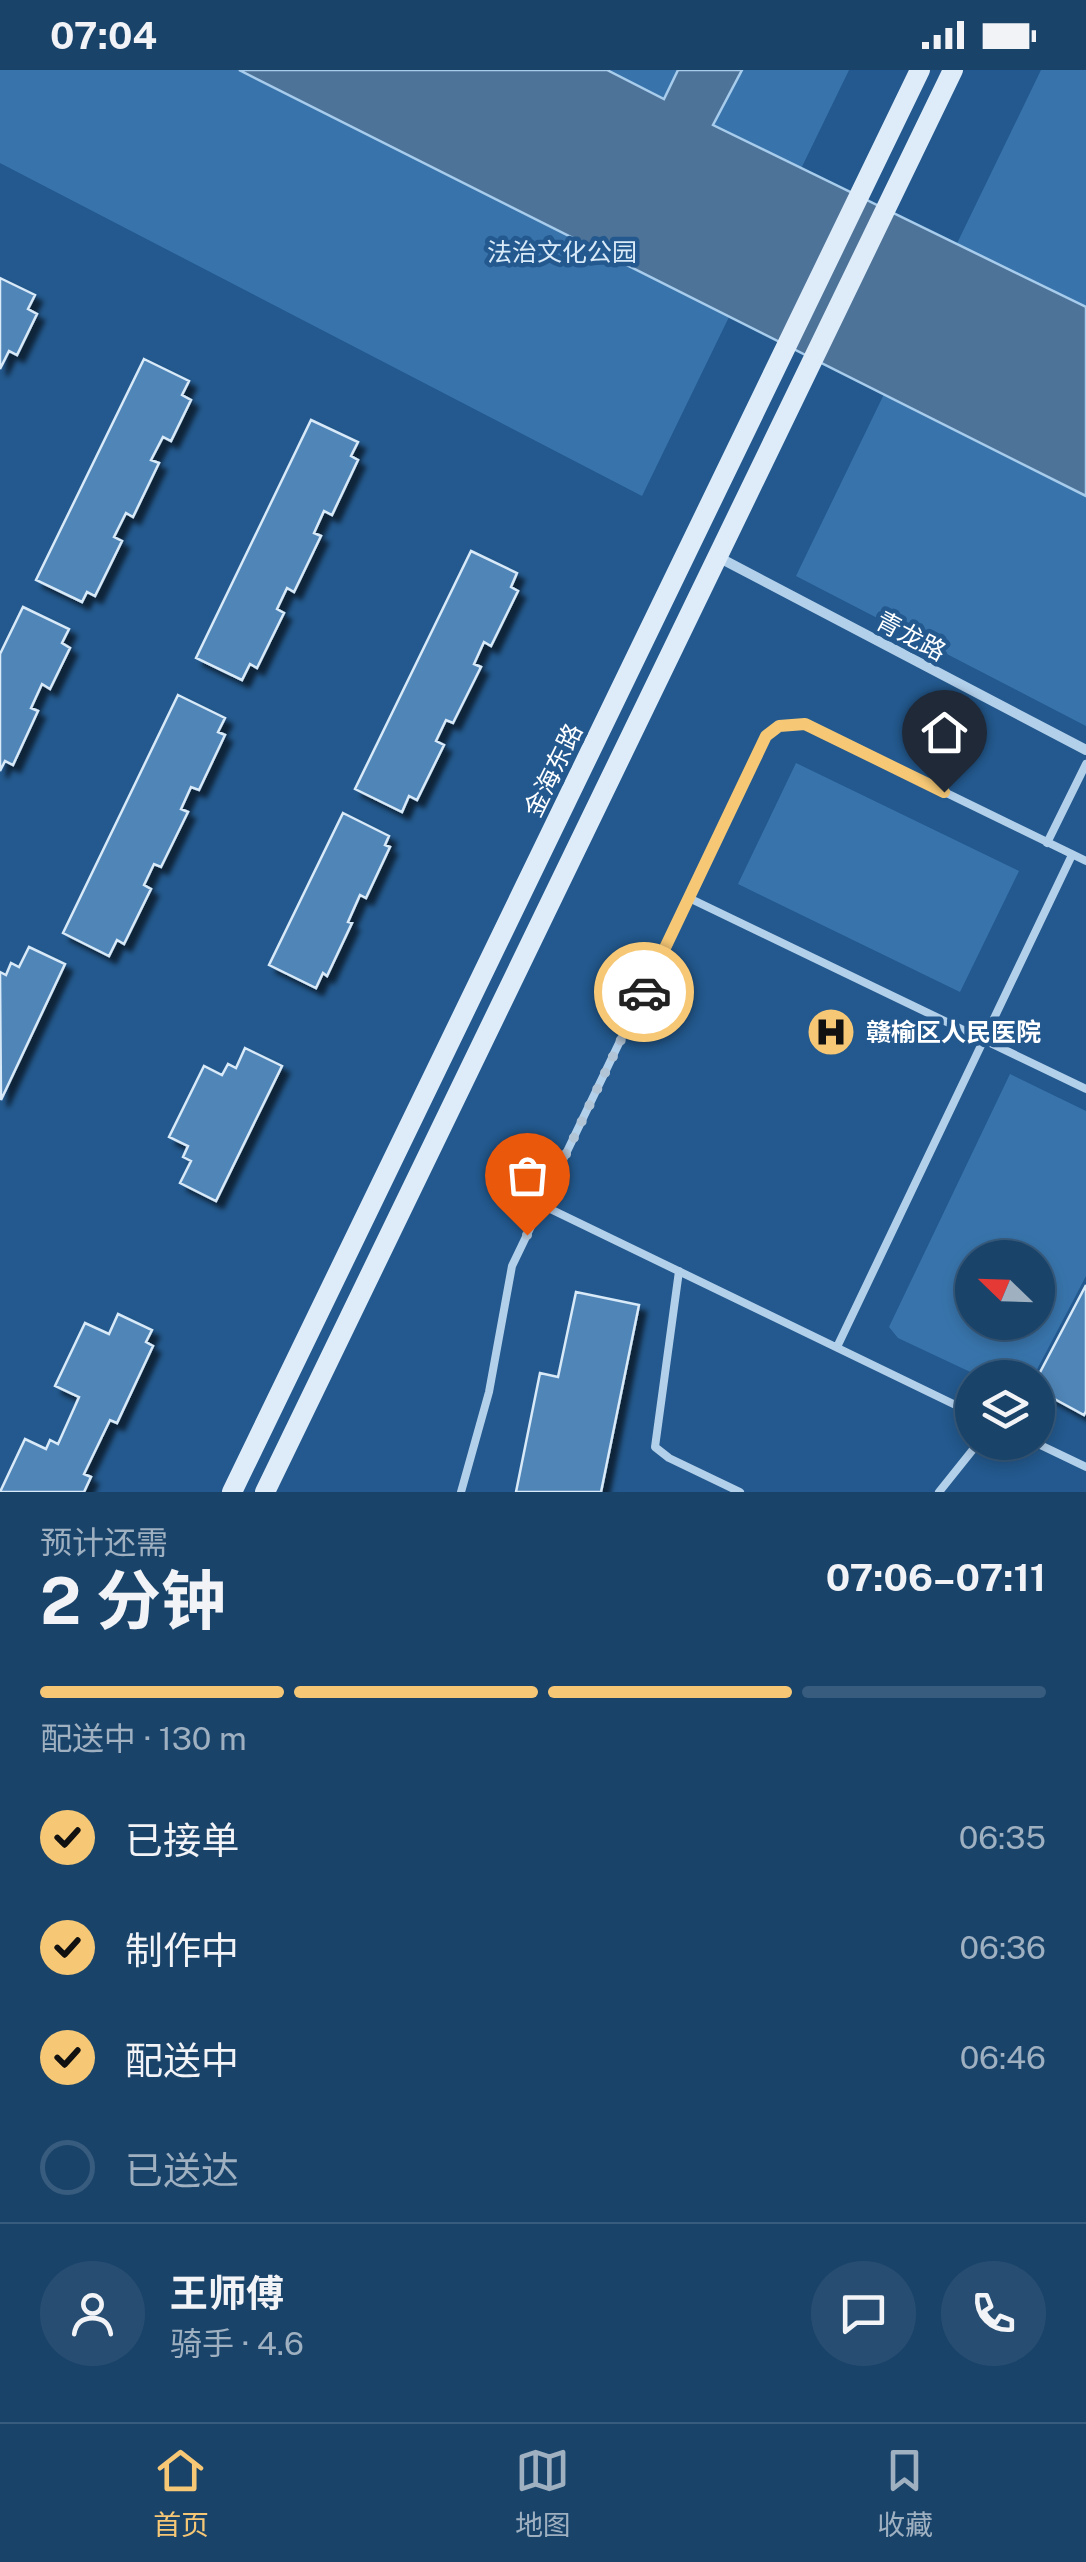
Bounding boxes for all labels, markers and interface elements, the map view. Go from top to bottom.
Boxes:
text: 07:04 [50,13,157,58]
park label: 法治文化公园 [487,237,637,267]
street label: 青龙路 [871,605,951,667]
pin [902,690,987,793]
icon: home [917,705,972,760]
street label: 金海东路 [518,718,588,822]
courier [594,942,694,1042]
icon: car [617,965,672,1020]
hospital icon: 赣榆区人民医院 [805,1006,857,1058]
place label: 赣榆区人民医院 [866,1017,1041,1047]
pin [485,1133,570,1236]
icon: bag [500,1148,555,1203]
north arrow [955,1240,1055,1340]
map controls [955,1240,1055,1460]
button: layers [955,1360,1055,1460]
text: 预计还需 [40,1524,168,1561]
text: 07:06–07:11 [826,1555,1046,1600]
text: 2 分钟 [40,1562,226,1639]
text: 配送中 · 130 m [40,1720,247,1757]
icon: check [40,1810,95,1865]
text: 已接单 [125,1818,239,1863]
text: 06:35 [959,1819,1046,1856]
icon: check [40,1920,95,1975]
text: 制作中 [125,1928,239,1973]
text: 06:36 [960,1929,1046,1966]
icon: check [40,2030,95,2085]
text: 配送中 [125,2038,239,2083]
text: 06:46 [960,2039,1046,2076]
text: 已送达 [125,2148,239,2193]
button: person [40,2261,145,2366]
button: chat [811,2261,916,2366]
button: phone [941,2261,1046,2366]
text: 王师傅 [170,2271,284,2316]
text: 骑手 · 4.6 [170,2325,304,2362]
tab: 首页 [153,2443,209,2543]
tab: 地图 [515,2443,571,2543]
tab: 收藏 [877,2443,933,2543]

